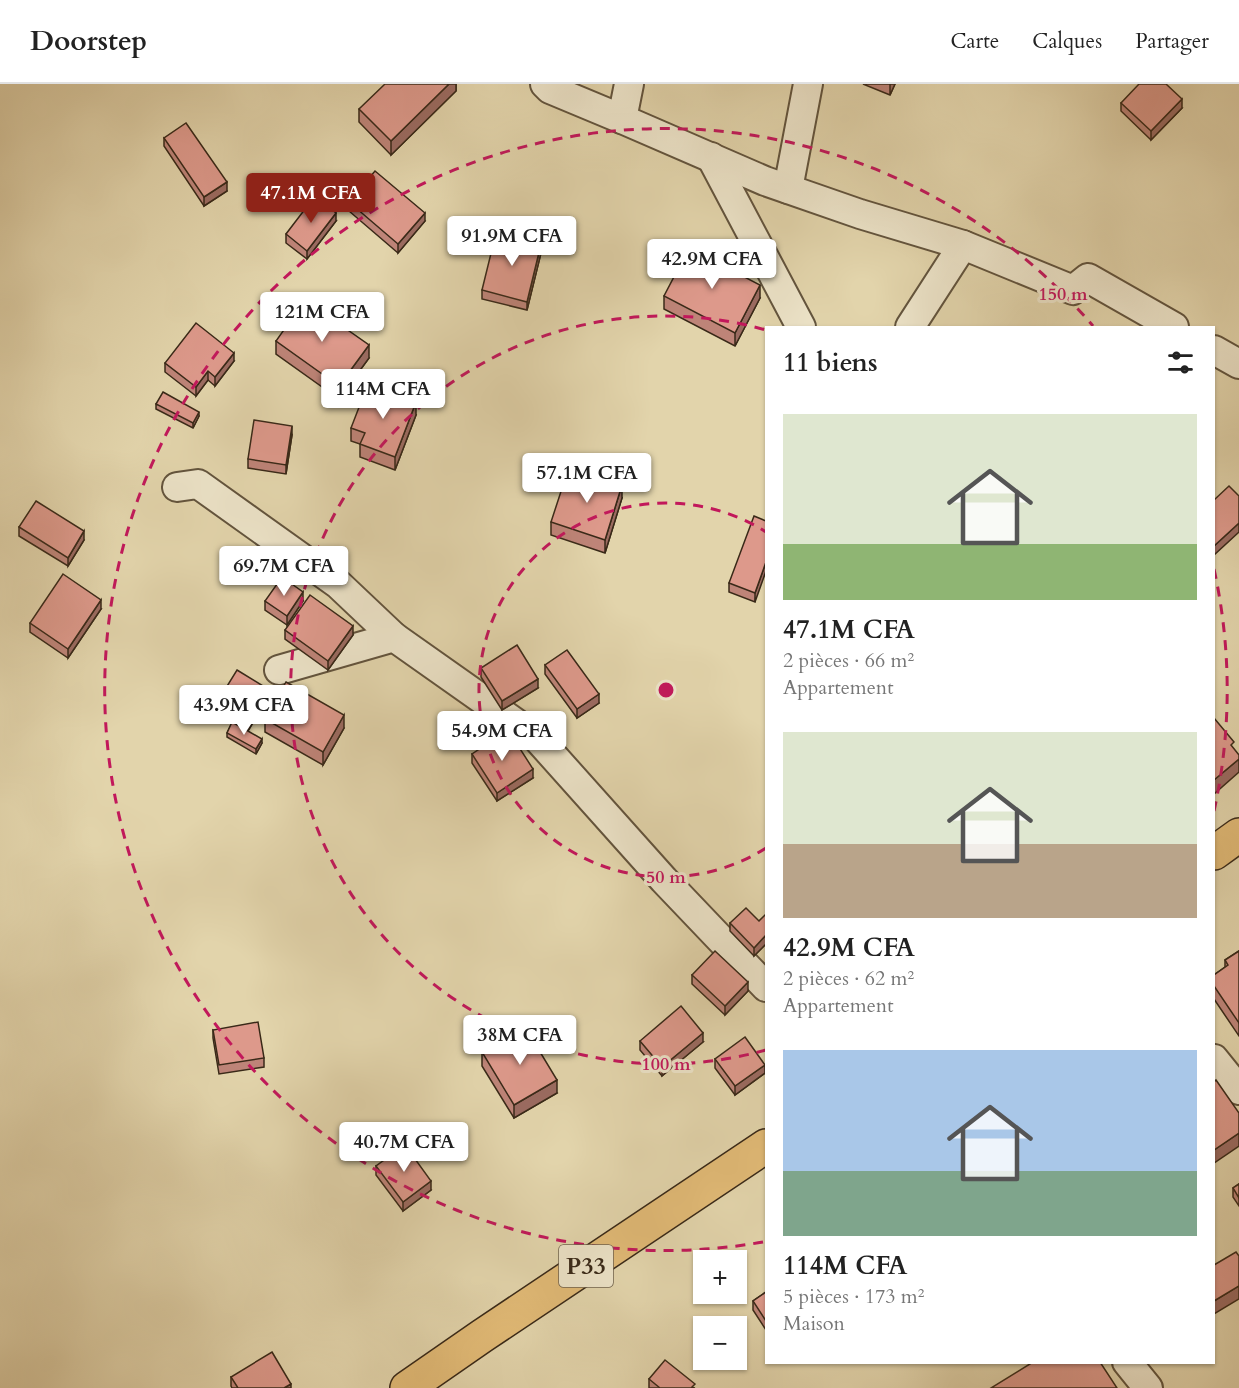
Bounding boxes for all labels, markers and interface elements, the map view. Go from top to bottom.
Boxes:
text: Doorstep [30,22,147,60]
text: Carte [950,27,999,56]
text: Calques [1032,27,1102,56]
text: Partager [1135,27,1209,56]
pin: 47.1M CFA [242,173,380,224]
text: 47.1M CFA [260,179,362,206]
pin: 91.9M CFA [443,216,581,267]
text: 91.9M CFA [461,222,563,249]
pin: 42.9M CFA [643,239,781,290]
text: 42.9M CFA [661,245,763,272]
text: 150 m [1038,282,1088,307]
pin: 121M CFA [260,292,384,343]
text: 121M CFA [274,298,370,325]
text: 11 biens [783,345,878,380]
icon: filters [1164,346,1197,379]
pin: 114M CFA [321,369,445,420]
text: 114M CFA [335,375,431,402]
pin: 57.1M CFA [518,453,656,504]
icon: home [936,453,1044,561]
text: 57.1M CFA [536,459,638,486]
pin: 69.7M CFA [215,546,353,597]
text: 69.7M CFA [233,552,335,579]
text: 47.1M CFA [783,612,915,647]
text: 2 pièces · 66 m² [783,647,914,674]
text: Appartement [783,674,894,701]
centre of rings [656,680,676,700]
pin: 43.9M CFA [175,685,313,736]
text: 43.9M CFA [193,691,295,718]
pin: 54.9M CFA [433,711,571,762]
text: 54.9M CFA [451,717,553,744]
icon: home [936,771,1044,879]
text: 50 m [646,865,686,890]
text: 42.9M CFA [783,930,915,965]
text: 2 pièces · 62 m² [783,965,914,992]
text: Appartement [783,992,894,1019]
pin: 38M CFA [465,1015,575,1066]
text: 38M CFA [477,1021,563,1048]
text: 100 m [641,1052,691,1077]
icon: home [936,1089,1044,1197]
pin: 40.7M CFA [335,1122,473,1173]
text: 40.7M CFA [353,1128,455,1155]
road number: P33 [559,1245,613,1287]
text: 114M CFA [783,1248,907,1283]
map controls [693,1250,747,1370]
button: + [693,1250,747,1304]
text: 5 pièces · 173 m² [783,1283,924,1310]
text: Maison [783,1310,845,1337]
button: − [693,1316,747,1370]

